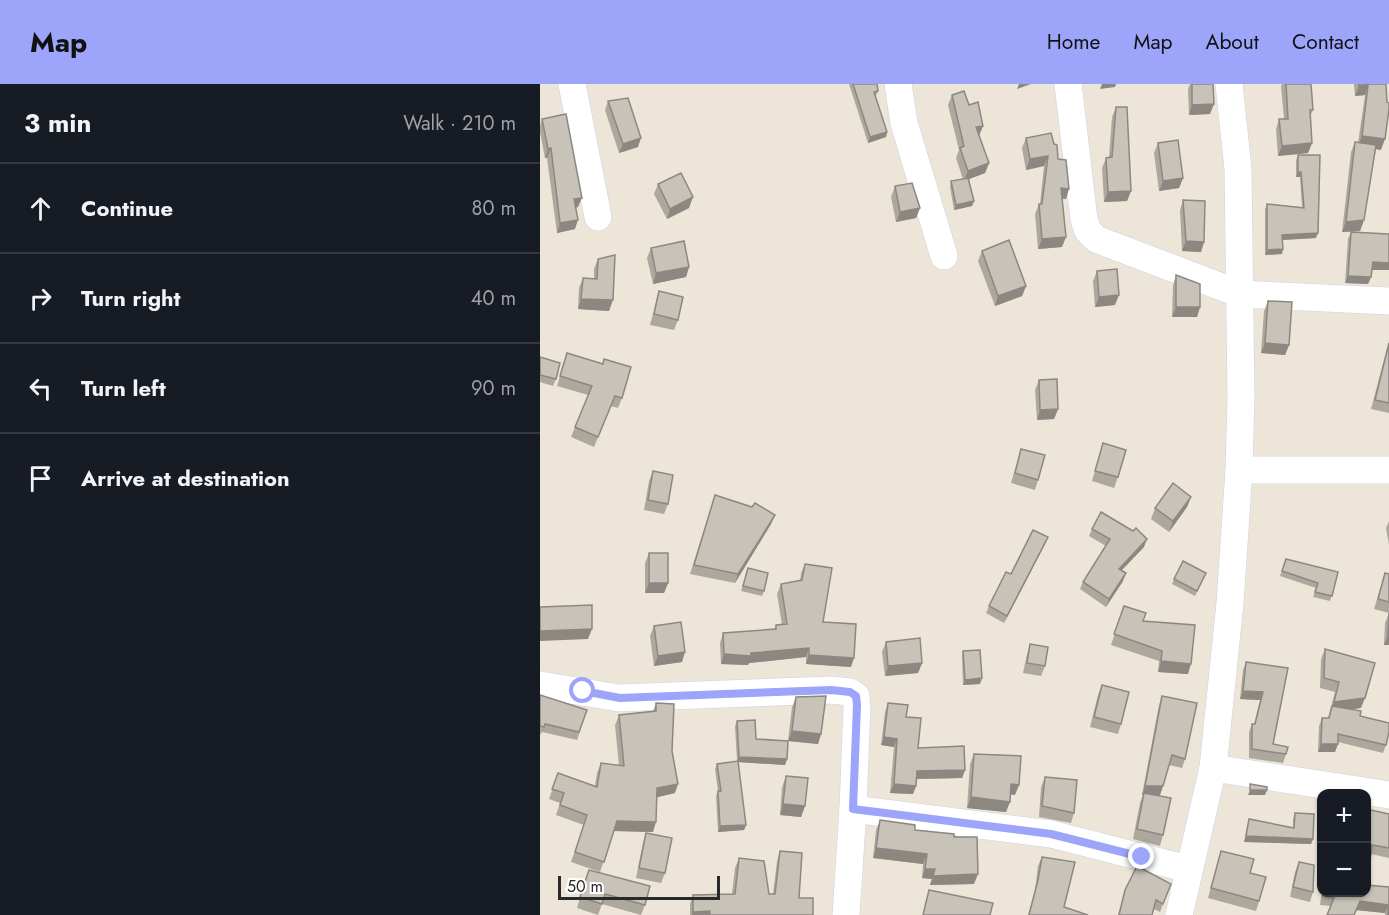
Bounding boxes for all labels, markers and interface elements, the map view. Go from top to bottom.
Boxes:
text: Map [30,22,87,63]
text: Home [1047,27,1100,57]
text: Map [1133,27,1173,57]
text: About [1206,27,1259,57]
text: Contact [1292,27,1359,57]
text: 3 min [24,104,91,142]
text: Walk · 210 m [403,109,516,138]
icon: ahead [24,192,57,225]
text: Continue [81,192,173,224]
text: 80 m [471,194,516,223]
icon: right [24,282,57,315]
text: Turn right [81,282,181,314]
text: 40 m [471,284,516,313]
icon: left [24,372,57,405]
text: Turn left [81,372,166,404]
text: 90 m [471,374,516,403]
icon: arrive [24,462,57,495]
text: Arrive at destination [81,462,290,494]
route start [569,677,595,703]
map controls [1317,789,1371,897]
button: + [1317,789,1371,843]
route end [1128,843,1154,869]
button: − [1317,843,1371,897]
scale bar [558,873,720,900]
text: 50 m [567,875,603,898]

